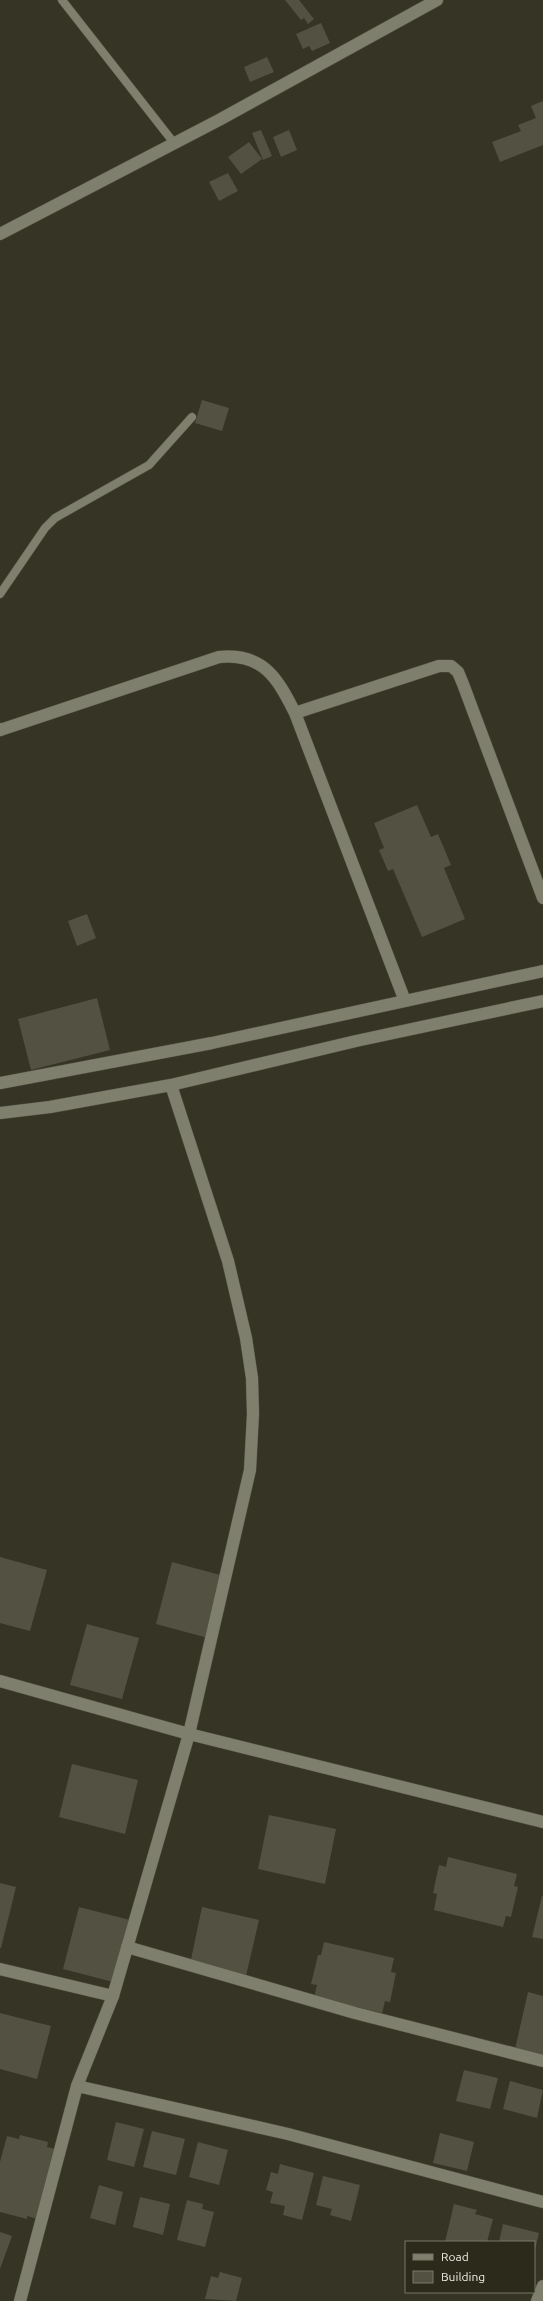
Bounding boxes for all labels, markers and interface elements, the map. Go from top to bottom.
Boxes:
legend [405,2241,535,2293]
text: Road [441,2250,469,2263]
text: Building [441,2270,485,2283]

